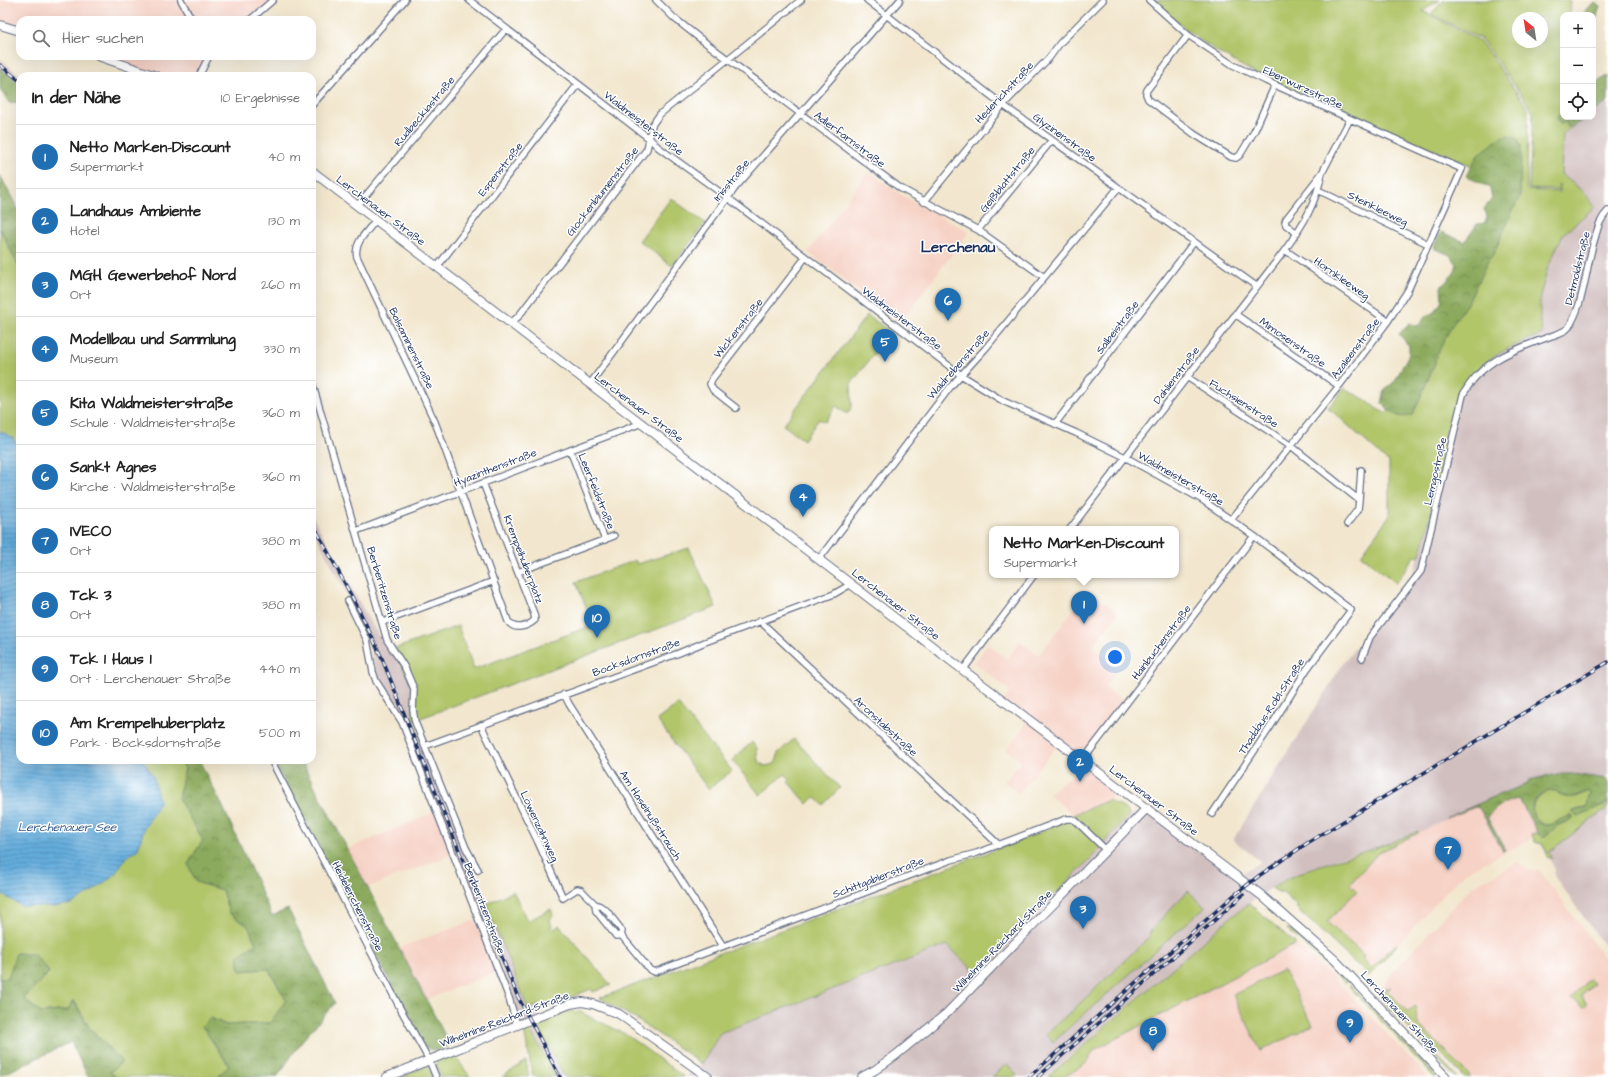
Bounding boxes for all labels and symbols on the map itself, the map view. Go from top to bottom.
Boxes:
north arrow [1512,12,1548,48]
street label: Hederichstraße [972,58,1037,127]
street label: Eberwurzstraße [1261,62,1345,112]
street label: Rudbeckiastraße [390,73,458,150]
street label: Waldmeisterstraße [601,88,687,159]
street label: Adlerfarnstraße [811,108,888,171]
street label: Glyzinenstraße [1029,109,1099,166]
street label: Espenstraße [474,139,526,200]
street label: Glockenblumenstraße [563,143,642,239]
street label: Geißblattstraße [976,143,1039,215]
street label: Irisstraße [710,156,753,205]
street label: Lerchenauer Straße [333,172,428,249]
street label: Steinkleeweg [1345,187,1411,231]
street label: Detmoldstraße [1561,230,1594,306]
district label: Lerchenau [921,237,996,258]
street label: Hornkleeweg [1310,254,1373,304]
street label: Waldmeisterstraße [858,283,945,354]
pin: 6 [935,288,961,321]
street label: Wickenstraße [710,295,767,362]
street label: Salbeistraße [1092,297,1143,357]
street label: Balsaminenstraße [385,305,438,391]
street label: Mimosenstraße [1257,314,1329,371]
street label: Azaleenstraße [1328,315,1383,382]
street label: Waldrebenstraße [924,326,993,403]
pin: 5 [872,329,898,362]
street label: Dahlienstraße [1150,343,1203,407]
street label: Lerchenauer Straße [591,369,686,446]
street label: Fuchsienstraße [1206,375,1281,431]
street label: Lemgostraße [1420,436,1452,507]
street label: Hyazinthenstraße [452,445,539,491]
street label: Waldmeisterstraße [1135,448,1226,509]
street label: Leerfeldstraße [574,451,619,532]
pin: 4 [790,484,816,517]
street label: Krempelhuberplatz [500,513,548,606]
street label: Berberitzenstraße [363,545,406,641]
street label: Lerchenauer Straße [848,565,943,644]
pin: 1 [1071,591,1097,624]
street label: Hainbuchenstraße [1128,602,1195,683]
pin: 10 [584,605,610,638]
street label: Bocksdornstraße [590,635,682,680]
your location [1105,647,1125,667]
street label: Thaddäus-Robl-Straße [1235,655,1308,757]
street label: Aronstabstraße [851,693,921,760]
pin: 2 [1067,749,1093,782]
street label: Lerchenauer Straße [1106,762,1201,839]
street label: Am Haselnußstrauch [616,768,685,863]
street label: Löwenzahnweg [516,788,563,865]
water label: Lerchenauer See [18,819,117,836]
pin: 7 [1435,837,1461,870]
street label: Schittgablerstraße [830,853,926,903]
street label: Heidelerchenstraße [328,859,387,954]
street label: Berberitzenstraße [460,860,509,956]
street label: Wilhelmine-Reichard-Straße [949,887,1056,996]
pin: 3 [1070,896,1096,929]
street label: Lerchenauer Straße [1357,968,1442,1057]
street label: Wilhelmine-Reichard-Straße [437,988,571,1051]
pin: 9 [1337,1010,1363,1043]
pin: 8 [1140,1018,1166,1051]

